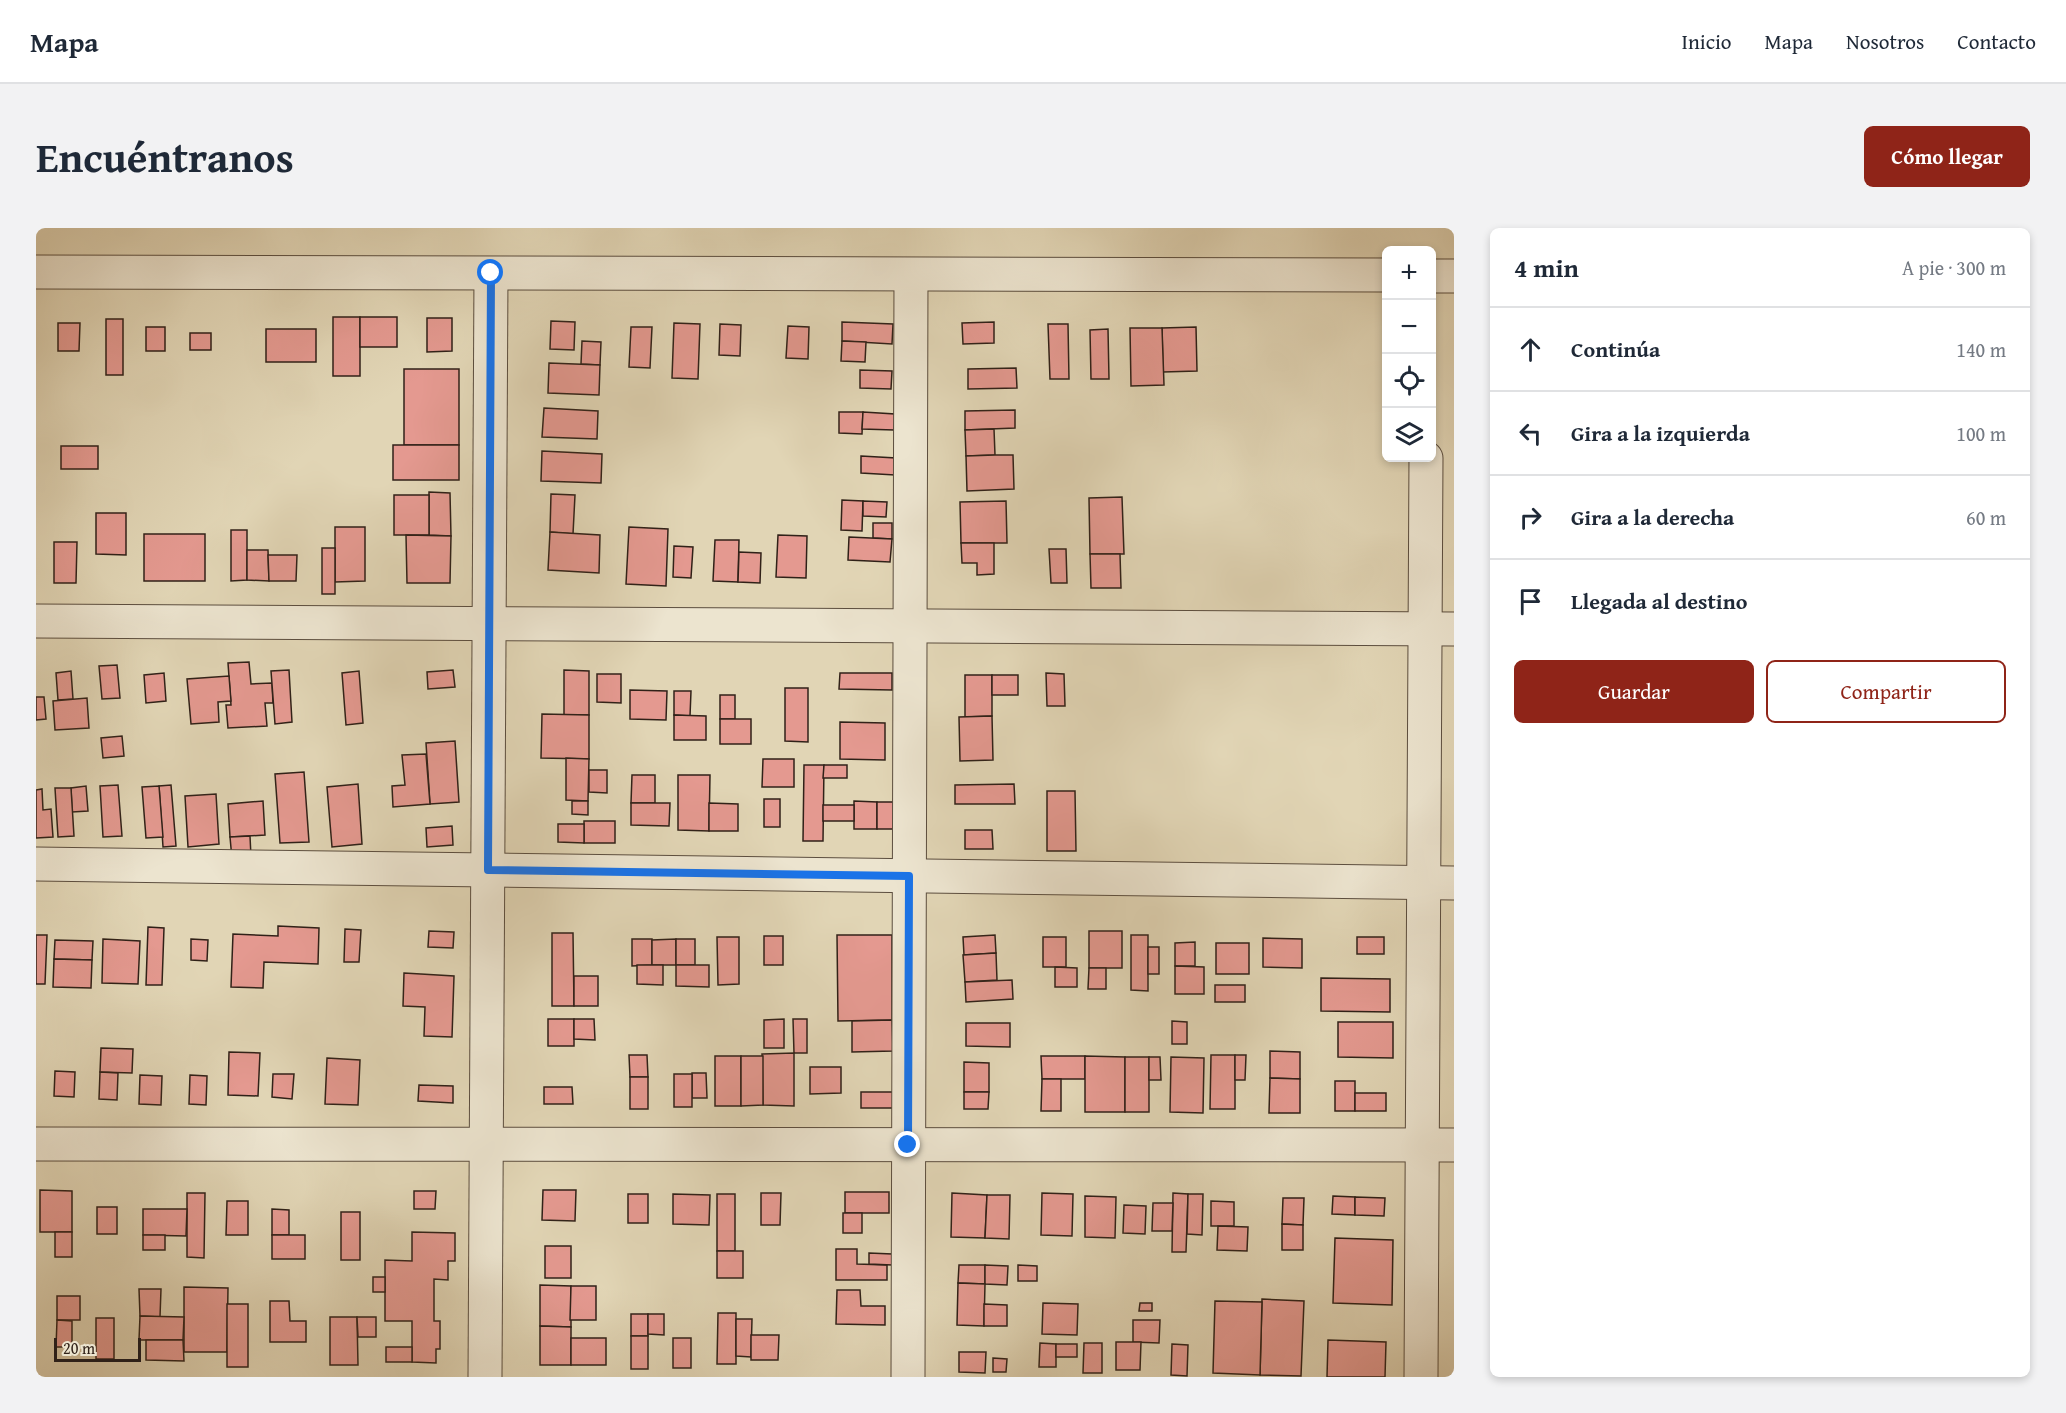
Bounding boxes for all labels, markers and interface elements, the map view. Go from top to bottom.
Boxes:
text: Mapa [30,21,99,62]
text: Inicio [1682,26,1732,57]
text: Mapa [1765,26,1813,57]
text: Nosotros [1846,26,1924,57]
text: Contacto [1957,26,2036,57]
text: Encuéntranos [36,126,294,187]
button: Cómo llegar [1864,126,2030,187]
map controls [1382,246,1436,462]
button: + [1382,246,1436,300]
text: 4 min [1514,248,1579,287]
text: A pie · 300 m [1902,253,2006,282]
route start [477,259,503,285]
button: − [1382,300,1436,354]
icon: ahead [1514,333,1547,366]
text: Continúa [1571,333,1660,365]
text: 140 m [1956,335,2006,364]
button: locate [1382,354,1436,408]
button: layers [1382,408,1436,462]
icon: left [1514,417,1547,450]
text: Gira a la izquierda [1571,417,1750,449]
text: 100 m [1956,419,2006,448]
icon: right [1514,501,1547,534]
text: Gira a la derecha [1571,501,1734,533]
text: 60 m [1966,503,2006,532]
icon: arrive [1514,585,1547,618]
text: Llegada al destino [1571,585,1747,617]
button: Guardar [1514,660,1754,723]
button: Compartir [1766,660,2006,723]
route end [894,1131,920,1157]
scale bar [54,1335,141,1362]
text: 20 m [63,1336,95,1360]

